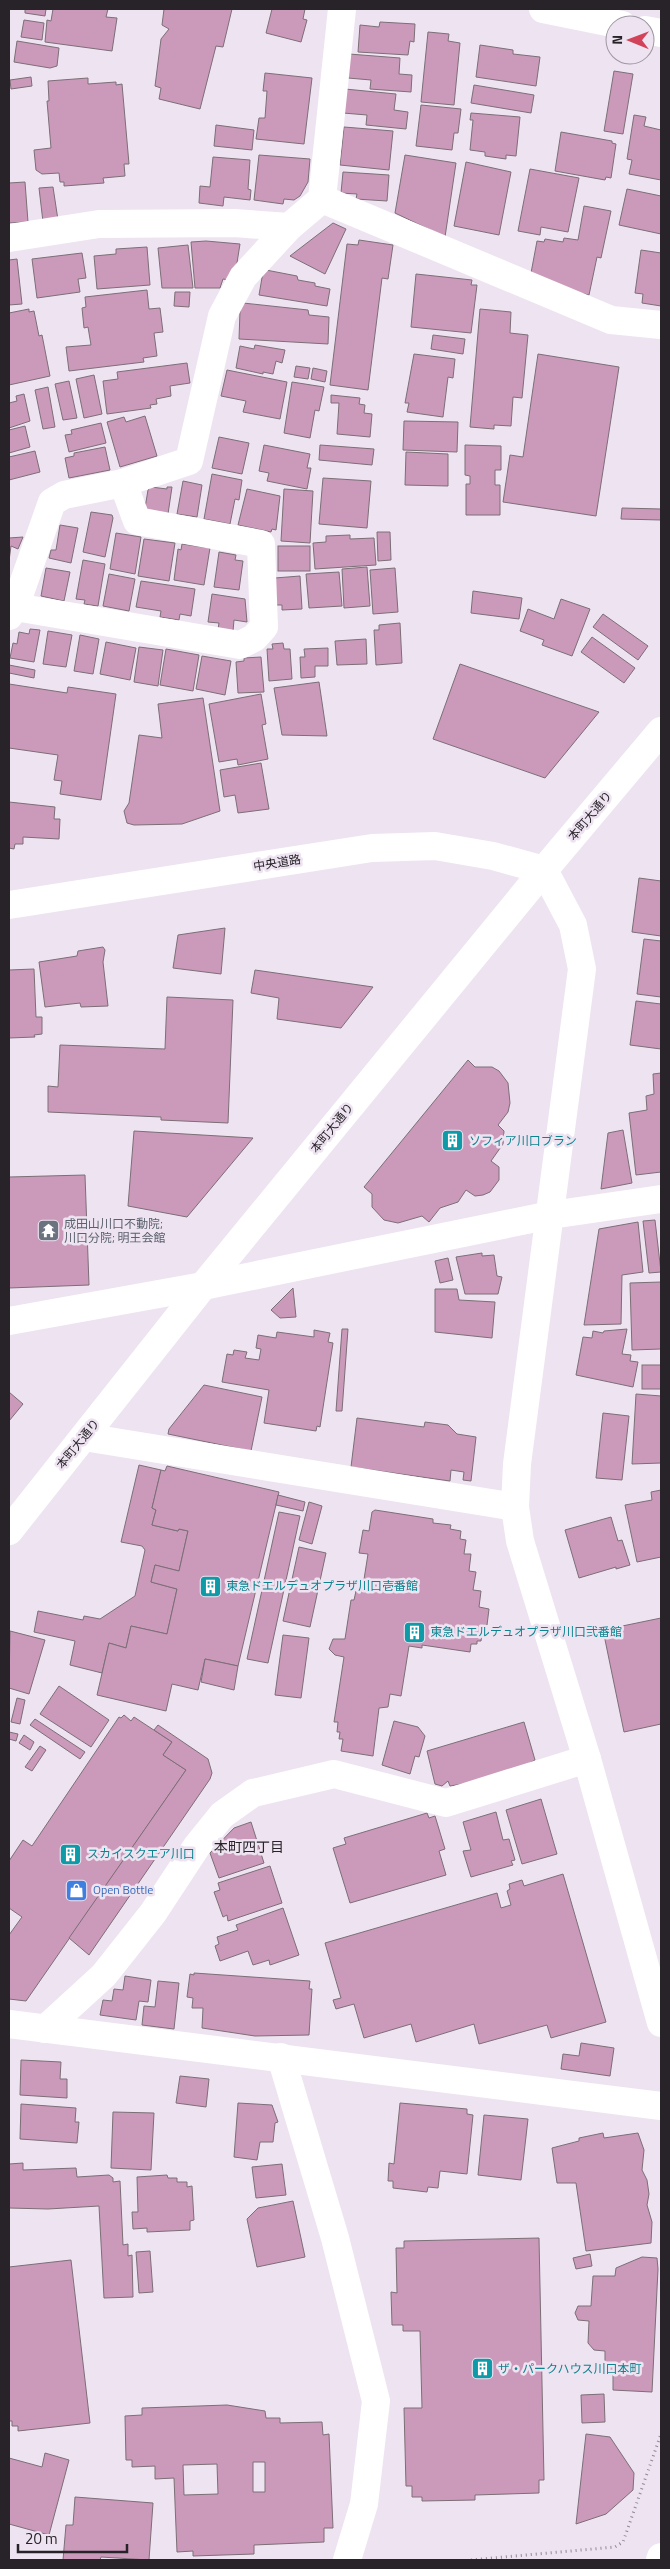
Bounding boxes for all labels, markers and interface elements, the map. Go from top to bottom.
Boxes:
north arrow [605,15,655,65]
text: N [606,35,627,45]
street label: 本町大通り [563,787,616,845]
street label: 中央道路 [252,849,302,876]
street label: 本町大通り [305,1098,358,1157]
building icon: ソフィア川口ブラン [441,1129,465,1153]
place label: ソフィア川口ブラン [469,1131,577,1150]
place label: 成田山川口不動院; 川口分院; 明王会館 [64,1214,166,1247]
temple icon: 成田山川口不動院; 川口分院; 明王会館 [36,1219,60,1243]
street label: 本町大通り [51,1414,104,1473]
building icon: 東急ドエルデュオプラザ川口壱番館 [198,1574,222,1598]
place label: 東急ドエルデュオプラザ川口壱番館 [226,1576,418,1595]
building icon: 東急ドエルデュオプラザ川口弐番館 [402,1620,426,1644]
place label: 東急ドエルデュオプラザ川口弐番館 [430,1622,622,1641]
district label: 本町四丁目 [214,1836,284,1857]
building icon: スカイスクエア川口 [59,1842,83,1866]
place label: スカイスクエア川口 [87,1844,195,1863]
shop icon: Open Bottle [65,1878,89,1902]
place label: Open Bottle [93,1880,153,1899]
building icon: ザ・パークハウス川口本町 [470,2357,494,2381]
place label: ザ・パークハウス川口本町 [498,2359,641,2378]
scale bar [18,2522,126,2554]
text: 20 m [25,2527,58,2550]

